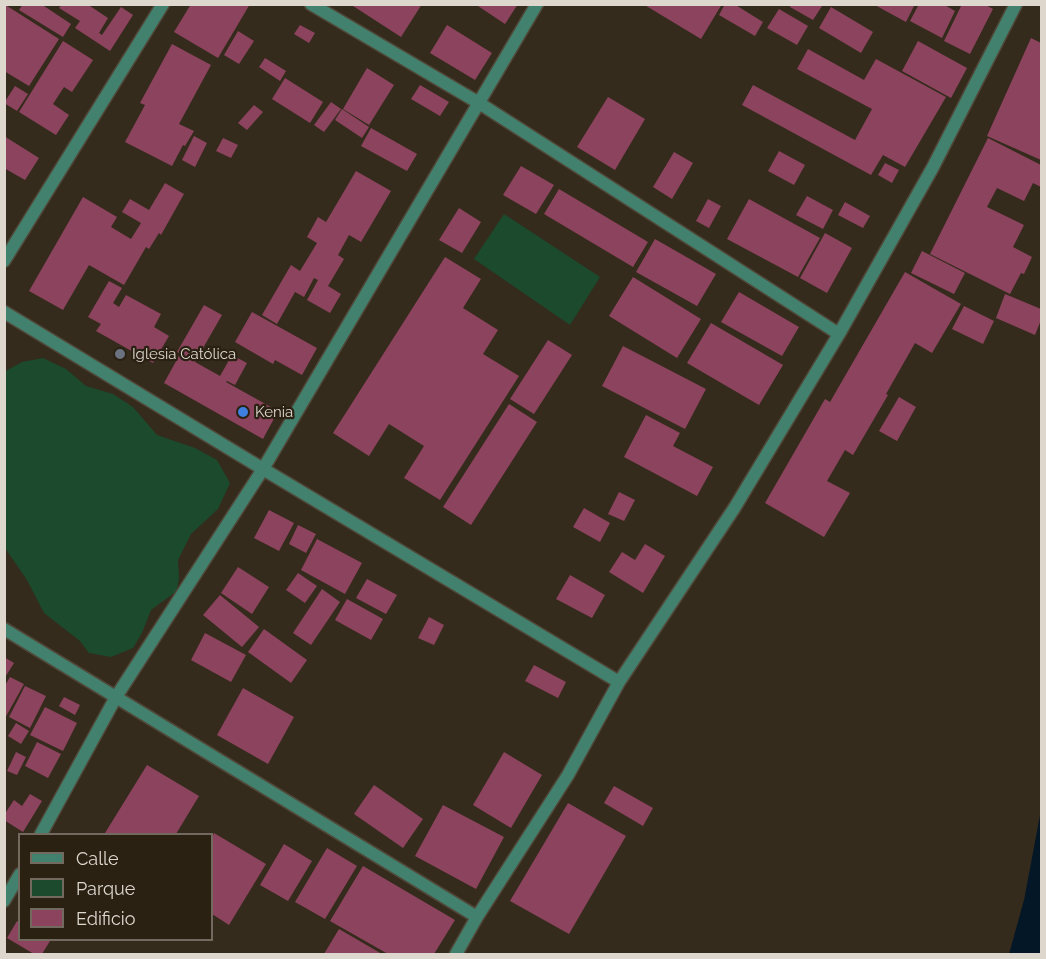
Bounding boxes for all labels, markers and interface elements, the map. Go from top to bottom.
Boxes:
place label: Iglesia Católica [132,345,236,363]
marker: Iglesia Católica [113,347,127,361]
place label: Kenia [255,403,293,421]
marker: Kenia [236,405,250,419]
legend [18,833,213,941]
text: Calle [76,848,119,869]
text: Parque [76,878,135,899]
text: Edificio [76,908,135,929]

